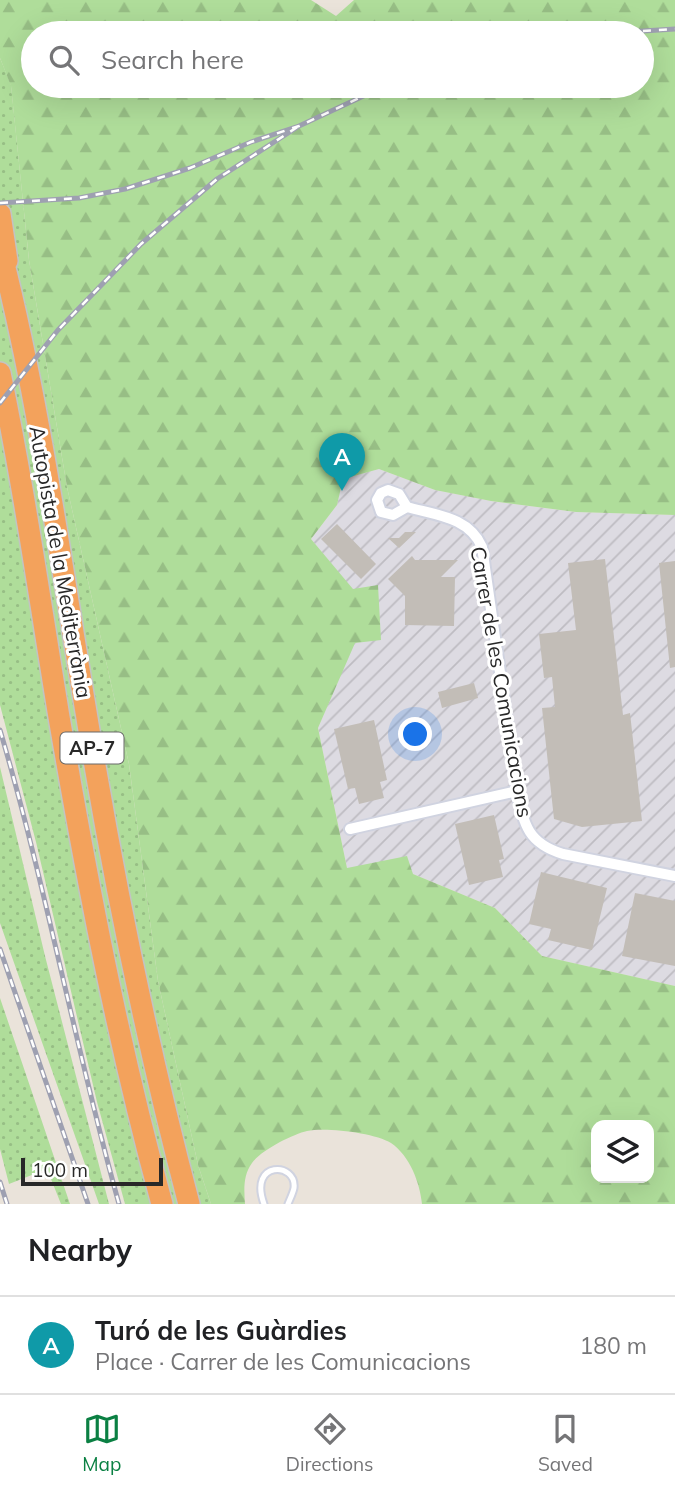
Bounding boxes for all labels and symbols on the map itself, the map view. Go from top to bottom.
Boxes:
street label: Autopista de la Mediterrània [24,424,98,700]
pin: A [319,433,365,491]
street label: Carrer de les Comunicacions [465,544,539,819]
your location [398,717,432,751]
road number: AP-7 [60,733,124,764]
scale bar [21,1155,163,1187]

